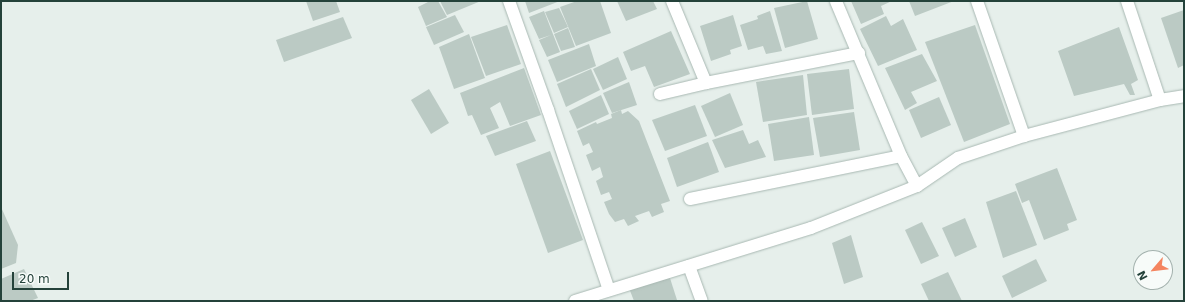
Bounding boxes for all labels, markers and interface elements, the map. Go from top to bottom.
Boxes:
north arrow [1133,250,1173,290]
scale bar [14,264,71,290]
text: N [1135,268,1151,283]
text: 20 m [19,272,50,286]

